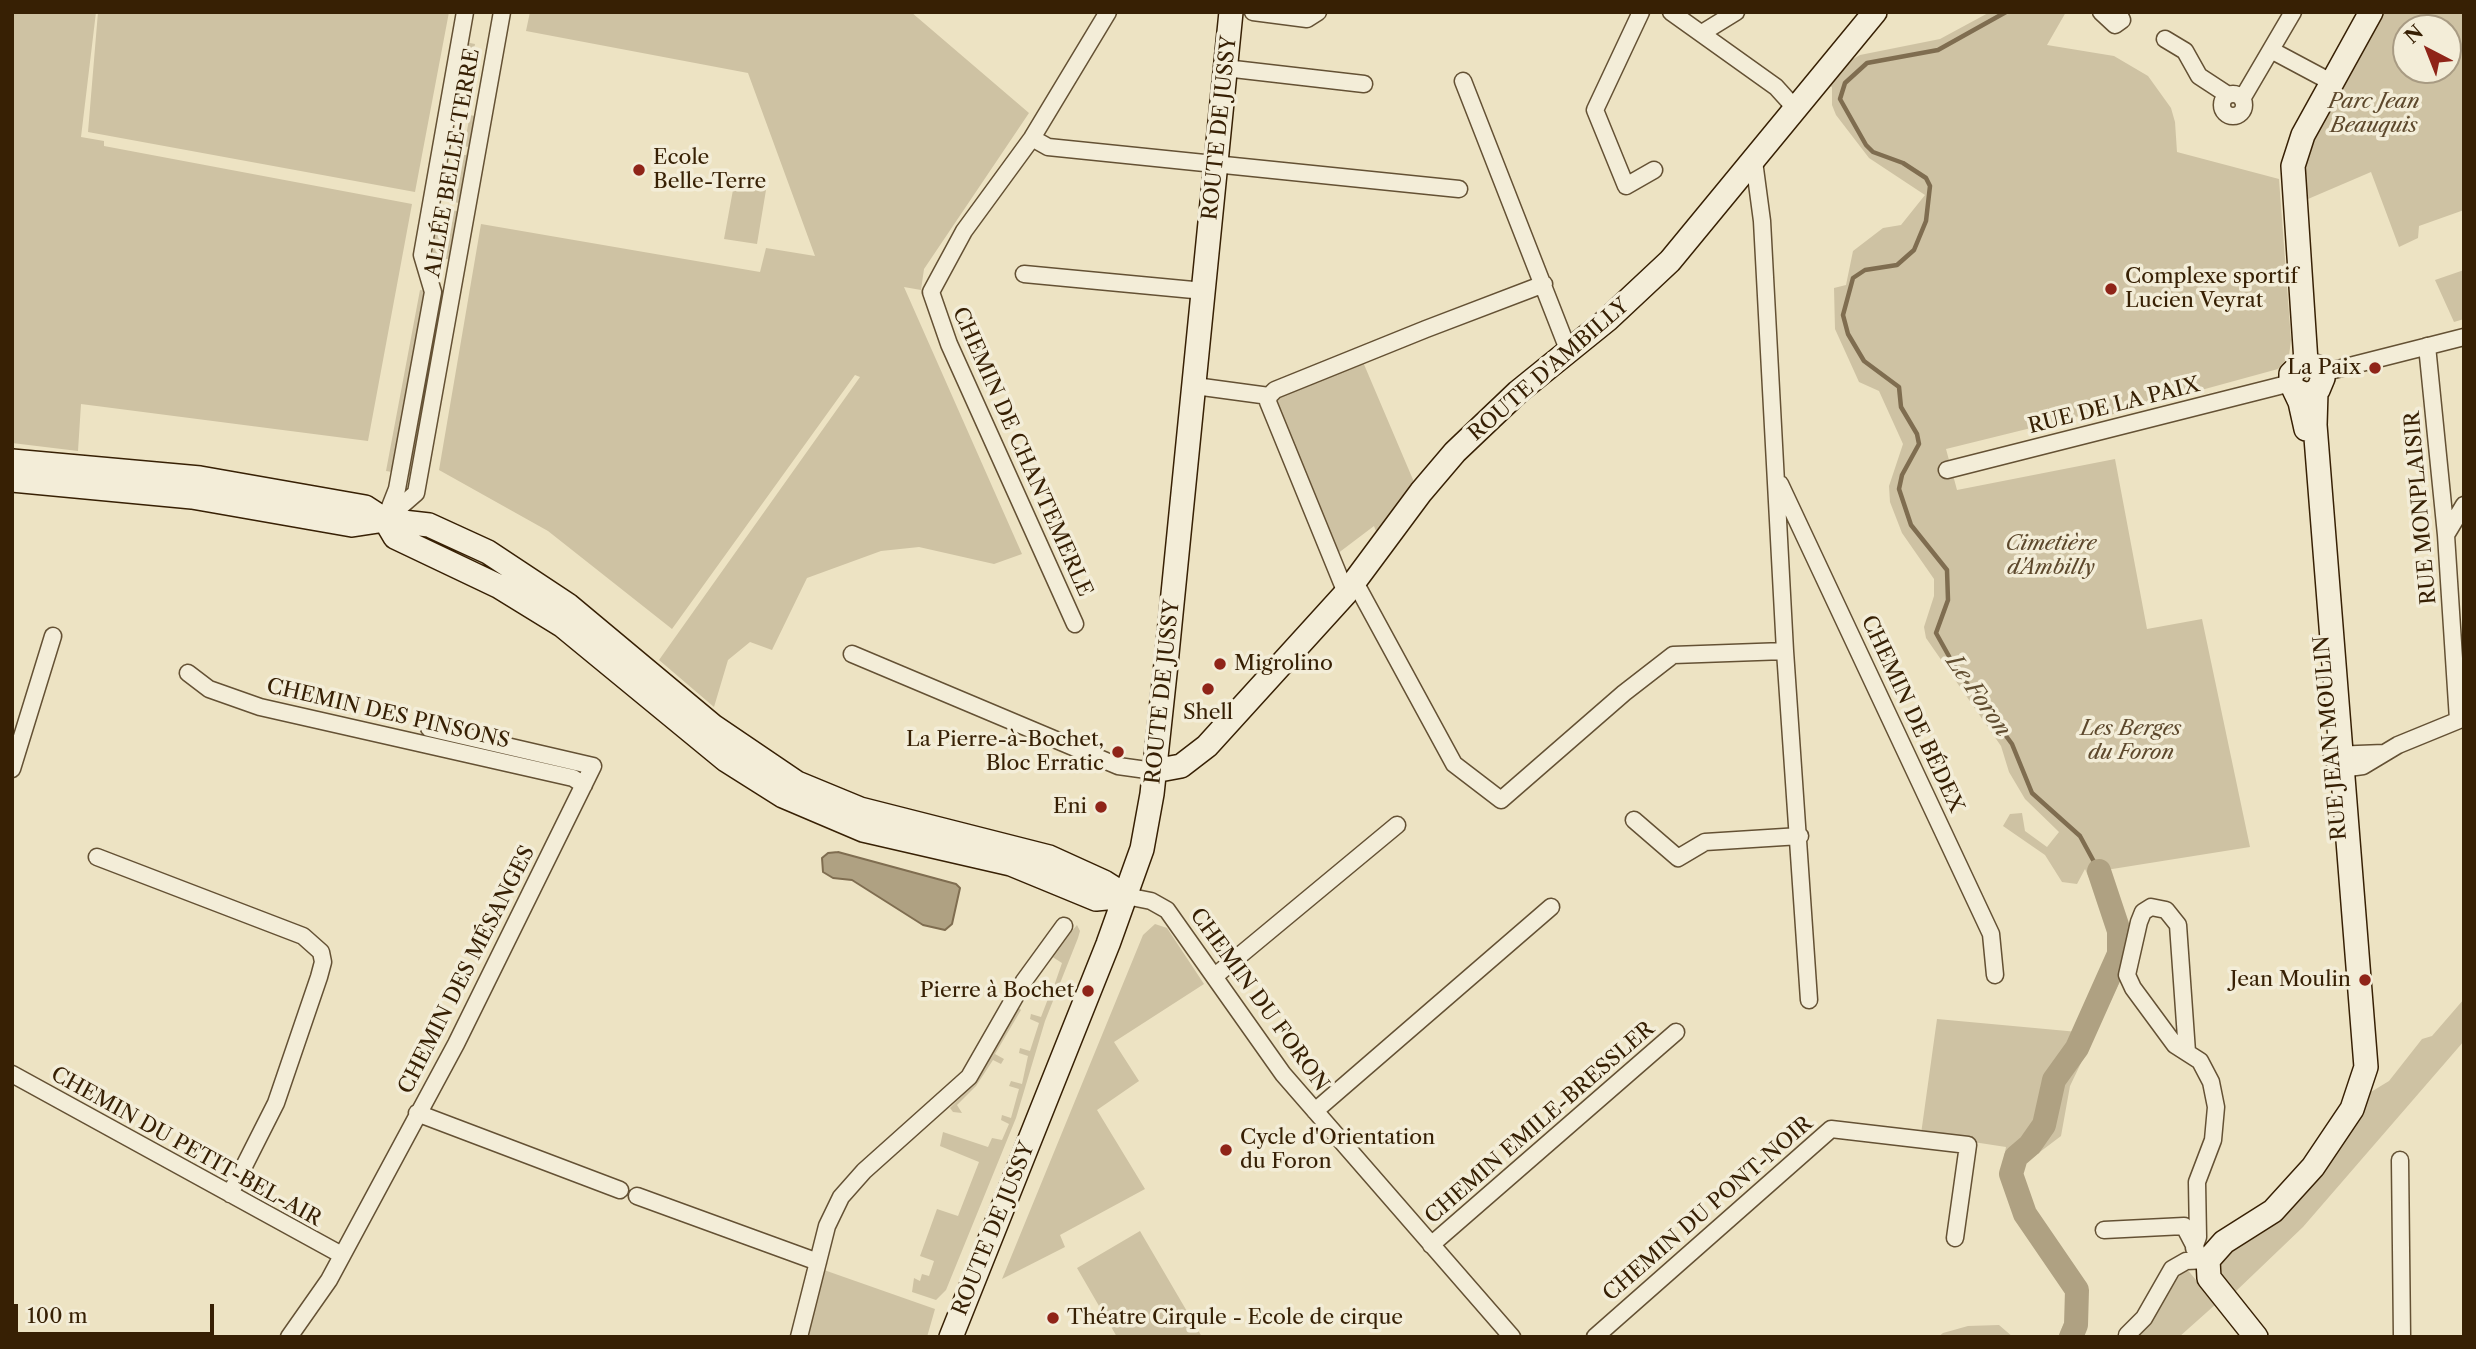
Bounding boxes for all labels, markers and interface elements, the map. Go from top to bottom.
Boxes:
north arrow [2392,14,2462,84]
text: N [2400,20,2428,49]
street label: ROUTE DE JUSSY [1198,35,1242,221]
street label: ALLÉE BELLE-TERRE [420,47,486,279]
park label: Parc Jean Beauquis [2328,89,2420,139]
place label: Ecole Belle-Terre [653,145,766,195]
marker: Ecole Belle-Terre [631,162,647,178]
place label: Complexe sportif Lucien Veyrat [2125,264,2298,314]
marker: Complexe sportif Lucien Veyrat [2103,281,2119,297]
street label: ROUTE D'AMBILLY [1464,293,1634,447]
street label: CHEMIN DE CHANTEMERLE [947,303,1097,601]
place label: La Paix [2287,355,2361,381]
marker: La Paix [2367,360,2383,376]
street label: RUE DE LA PAIX [2026,373,2202,439]
street label: RUE MONPLAISIR [2400,410,2442,606]
park label: Cimetière d'Ambilly [2005,531,2097,581]
street label: ROUTE DE JUSSY [1141,599,1185,785]
street label: CHEMIN DE BÉDEX [1855,612,1969,816]
street label: RUE JEAN MOULIN [2309,635,2353,841]
water label: Le Foron [1940,650,2016,742]
place label: Migrolino [1234,651,1333,677]
marker: Migrolino [1212,656,1228,672]
street label: CHEMIN DES PINSONS [264,674,512,754]
marker: Shell [1200,681,1216,697]
place label: Shell [1183,700,1233,726]
park label: Les Berges du Foron [2080,716,2182,766]
place label: La Pierre-à-Bochet, Bloc Erratic [906,727,1104,777]
marker: La Pierre-à-Bochet, Bloc Erratic [1110,744,1126,760]
place label: Eni [1053,794,1087,820]
marker: Eni [1093,799,1109,815]
street label: CHEMIN DES MÉSANGES [393,842,541,1098]
street label: CHEMIN DU FORON [1184,904,1334,1096]
place label: Jean Moulin [2230,967,2351,993]
marker: Jean Moulin [2357,972,2373,988]
place label: Pierre à Bochet [920,978,1074,1004]
marker: Pierre à Bochet [1080,983,1096,999]
street label: CHEMIN EMILE-BRESSLER [1420,1017,1660,1229]
street label: CHEMIN DU PETIT-BEL-AIR [46,1062,326,1232]
street label: CHEMIN DU PONT-NOIR [1598,1111,1818,1307]
place label: Cycle d'Orientation du Foron [1240,1125,1435,1175]
street label: ROUTE DE JUSSY [948,1138,1040,1320]
marker: Cycle d'Orientation du Foron [1218,1142,1234,1158]
scale bar [18,1290,217,1334]
text: 100 m [27,1303,88,1328]
place label: Théatre Cirqule - Ecole de cirque [1067,1305,1403,1331]
marker: Théatre Cirqule - Ecole de cirque [1045,1310,1061,1326]

